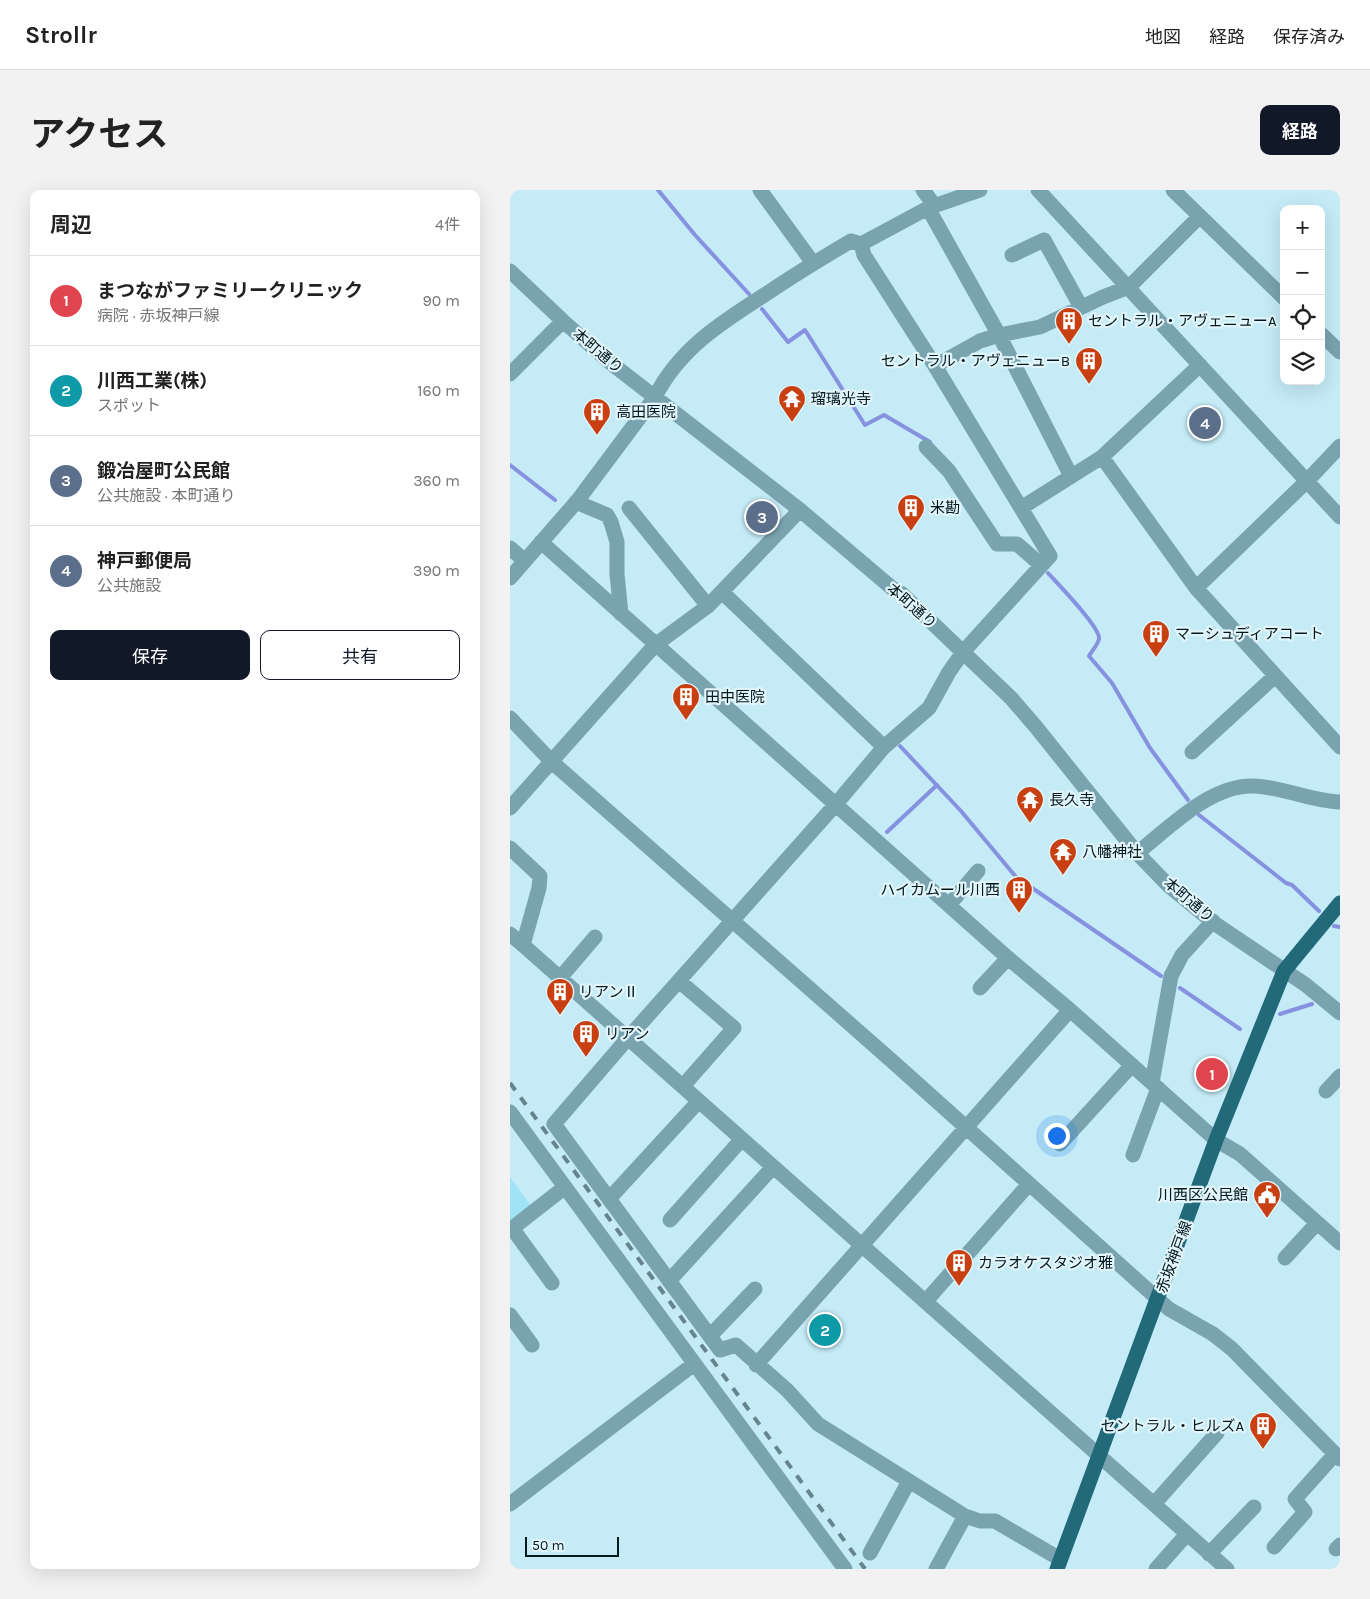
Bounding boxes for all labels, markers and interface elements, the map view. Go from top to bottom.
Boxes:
text: Strollr [25,21,97,49]
text: 地図 [1145,26,1181,48]
text: 経路 [1209,26,1245,48]
text: 保存済み [1273,26,1345,48]
button: 経路 [1260,105,1340,155]
text: アクセス [30,114,168,155]
map controls [1280,205,1325,385]
button: + [1280,205,1325,250]
text: 周辺 [50,213,92,237]
text: 4件 [435,215,460,234]
button: − [1280,250,1325,295]
text: まつながファミリークリニック [97,280,363,302]
text: 1 [63,291,69,310]
text: 90 m [422,291,460,310]
button: locate [1280,295,1325,340]
text: 病院 · 赤坂神戸線 [97,306,219,325]
building icon: セントラル・アヴェニューA [1054,306,1084,345]
place label: セントラル・アヴェニューA [1088,312,1277,330]
street label: 本町通り [569,325,627,377]
button: layers [1280,340,1325,385]
building icon: セントラル・アヴェニューB [1074,346,1104,385]
place label: セントラル・アヴェニューB [881,352,1070,370]
text: 川西工業(株) [97,370,207,392]
text: 2 [61,381,71,400]
text: 160 m [417,381,460,400]
temple icon: 瑠璃光寺 [777,384,807,423]
place label: 瑠璃光寺 [811,390,871,408]
text: スポット [97,396,161,415]
building icon: 高田医院 [582,397,612,436]
place label: 高田医院 [616,403,676,421]
pin: 4 [1189,404,1221,442]
text: 鍛冶屋町公民館 [97,460,230,482]
text: 3 [61,471,71,490]
text: 360 m [413,471,460,490]
text: 公共施設 · 本町通り [97,486,235,505]
building icon: 米勘 [896,493,926,532]
pin: 3 [746,498,778,536]
place label: 米勘 [930,499,960,517]
text: 神戸郵便局 [97,550,192,572]
text: 4 [61,561,71,580]
text: 390 m [413,561,460,580]
text: 公共施設 [97,576,161,595]
street label: 本町通り [883,580,941,632]
building icon: マーシュディアコート [1141,619,1171,658]
place label: マーシュディアコート [1175,625,1324,643]
button: 保存 [50,630,250,680]
button: 共有 [260,630,460,680]
building icon: 田中医院 [671,682,701,721]
place label: 田中医院 [705,688,765,706]
temple icon: 長久寺 [1015,785,1045,824]
place label: 長久寺 [1049,791,1094,809]
temple icon: 八幡神社 [1048,837,1078,876]
place label: 八幡神社 [1082,843,1142,861]
street label: 本町通り [1160,874,1218,926]
building icon: ハイカムール川西 [1004,875,1034,914]
place label: ハイカムール川西 [880,881,1000,899]
building icon: リアンⅡ [545,977,575,1016]
place label: リアンⅡ [579,983,638,1001]
building icon: リアン [571,1019,601,1058]
place label: リアン [605,1025,649,1043]
pin: 1 [1196,1055,1228,1093]
your location [1044,1123,1070,1149]
public building icon: 川西区公民館 [1252,1180,1282,1219]
place label: 川西区公民館 [1158,1186,1248,1204]
street label: 赤坂神戸線 [1153,1219,1195,1295]
building icon: カラオケスタジオ雅 [944,1248,974,1287]
place label: カラオケスタジオ雅 [978,1254,1113,1272]
pin: 2 [809,1311,841,1349]
building icon: セントラル・ヒルズA [1248,1411,1278,1450]
place label: セントラル・ヒルズA [1100,1417,1244,1435]
scale bar [525,1534,619,1557]
text: 50 m [532,1537,565,1554]

